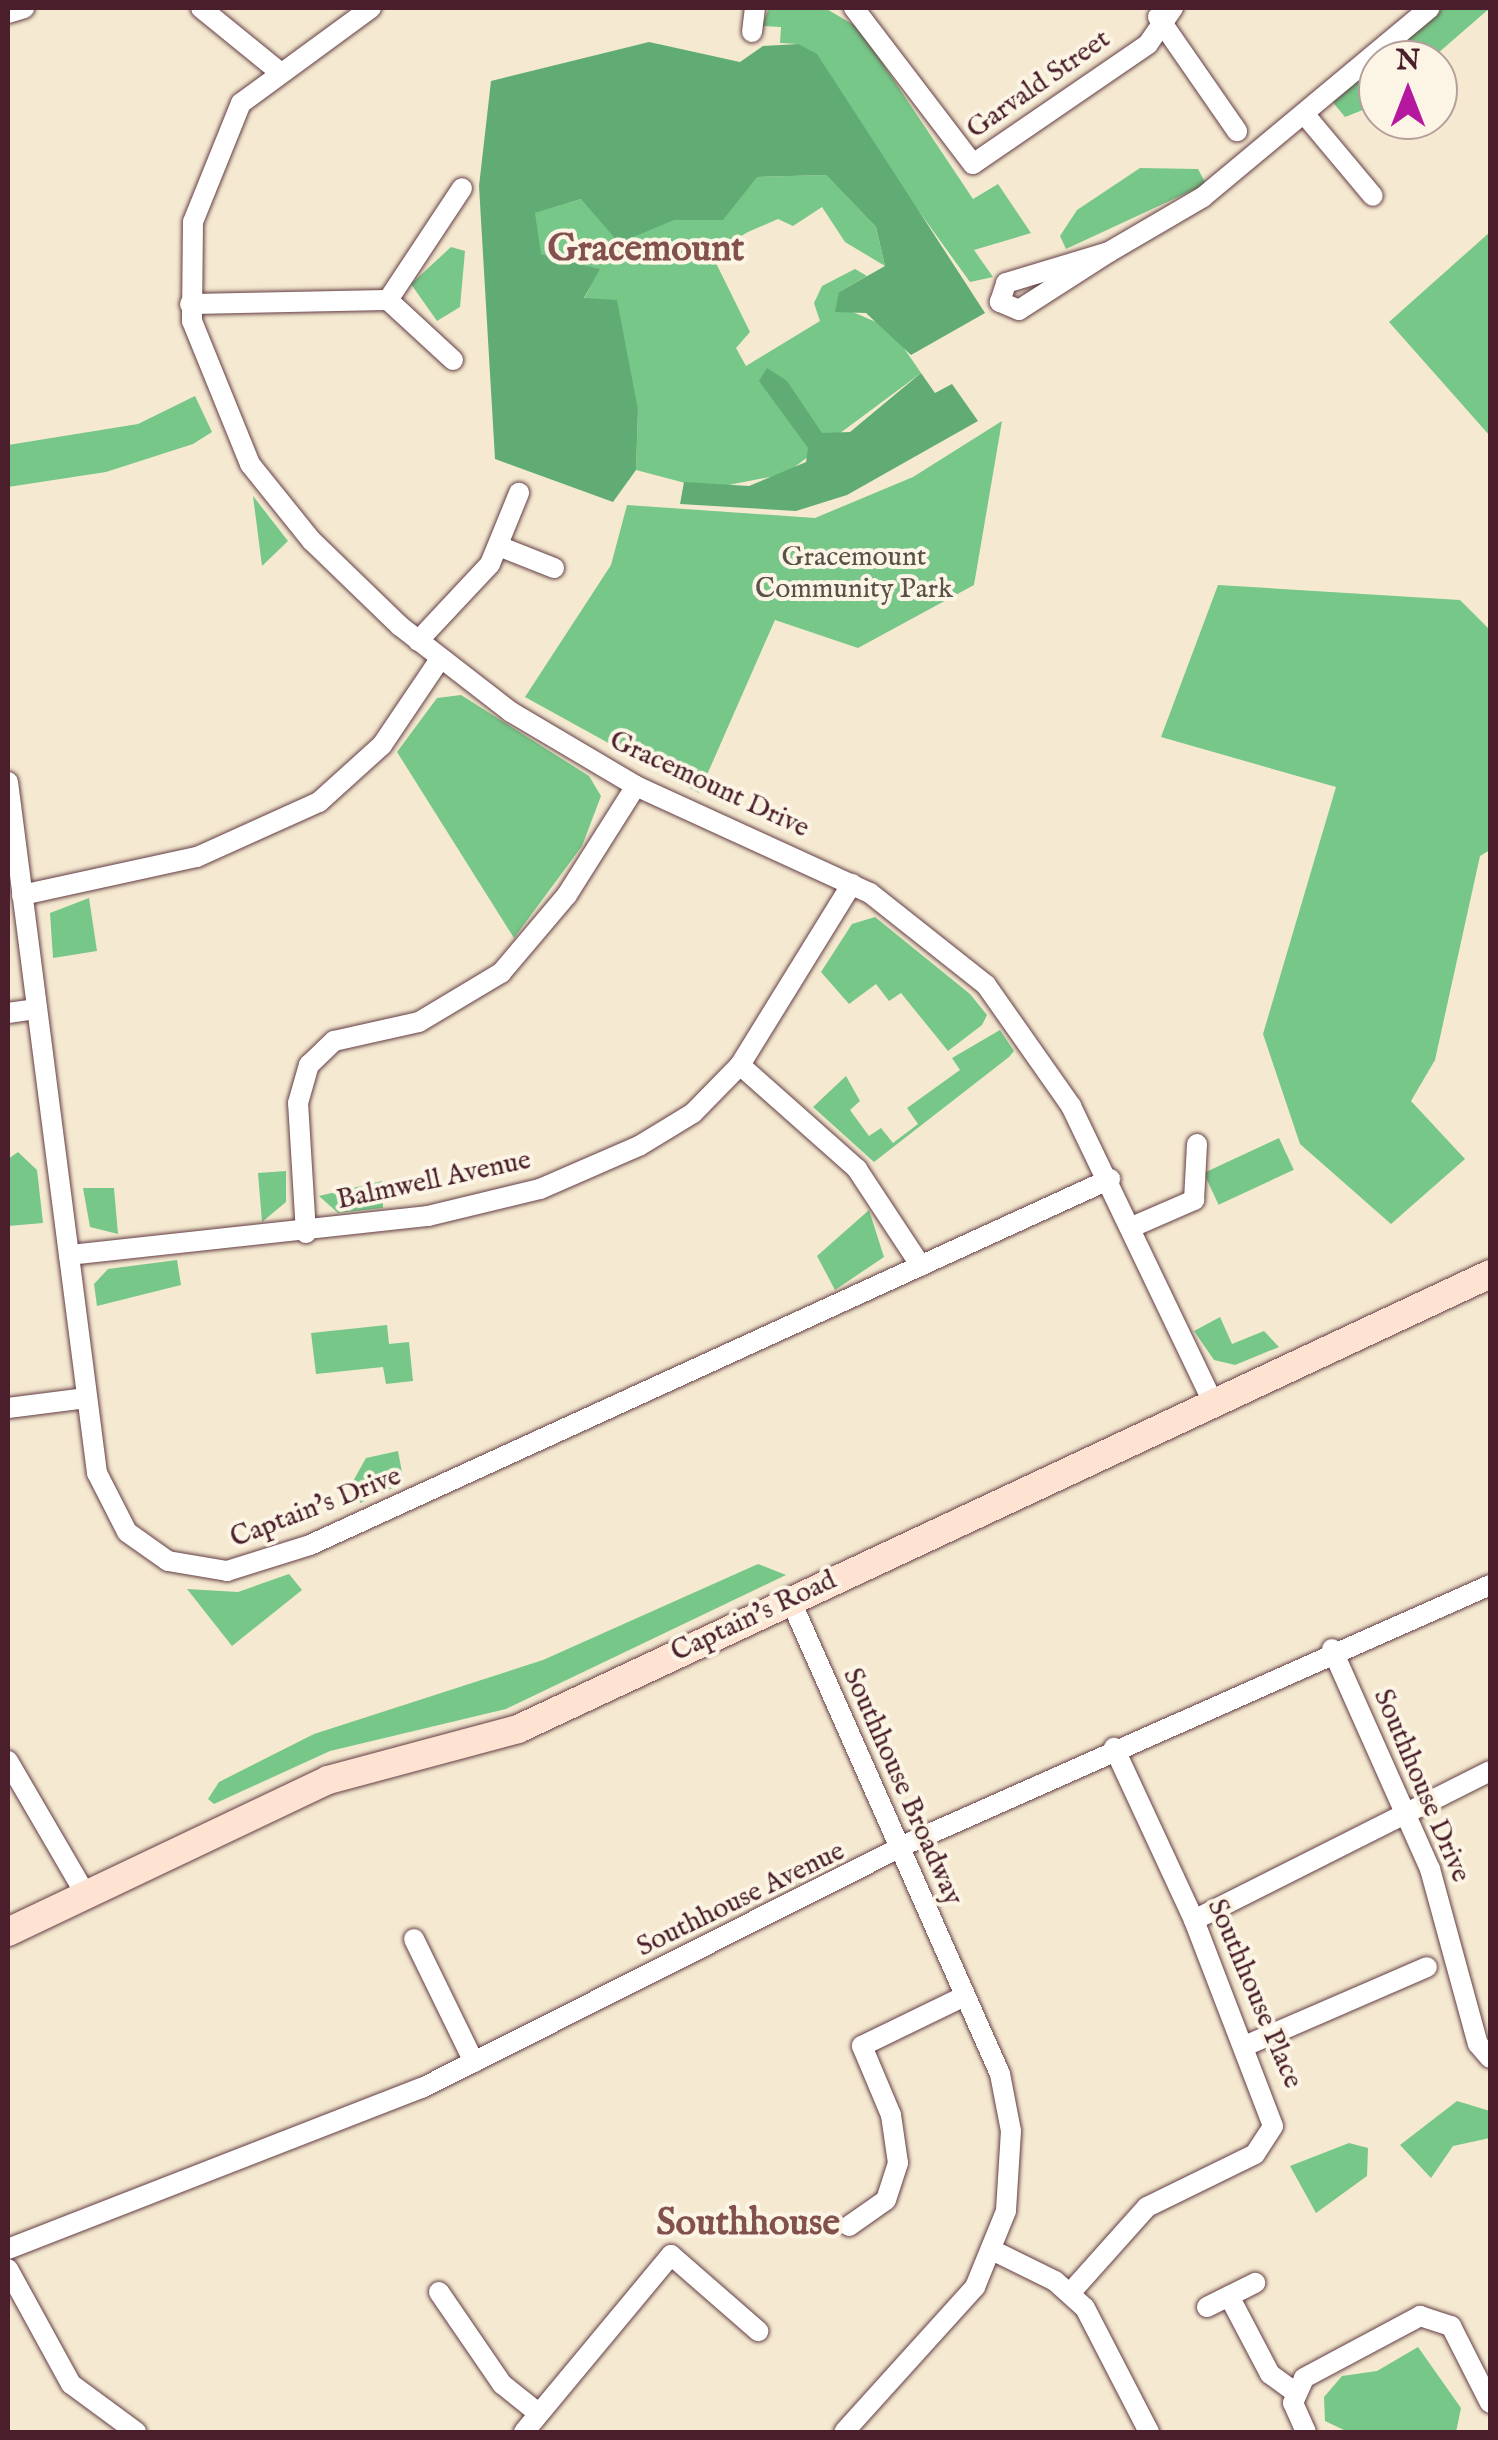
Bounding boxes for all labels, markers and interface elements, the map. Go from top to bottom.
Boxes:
street label: Garvald Street [961,23,1117,147]
north arrow [1358,40,1458,140]
text: N [1396,44,1420,79]
district label: Gracemount [548,228,744,274]
park label: Gracemount Community Park [755,541,953,607]
street label: Gracemount Drive [604,724,814,846]
street label: Balmwell Avenue [334,1144,534,1218]
street label: Captain's Drive [226,1460,406,1556]
street label: Captain's Road [666,1564,842,1670]
street label: Southhouse Broadway [835,1663,969,1911]
street label: Southhouse Drive [1365,1684,1477,1888]
street label: Southhouse Avenue [632,1835,850,1965]
street label: Southhouse Place [1199,1894,1309,2094]
district label: Southhouse [656,2202,840,2248]

